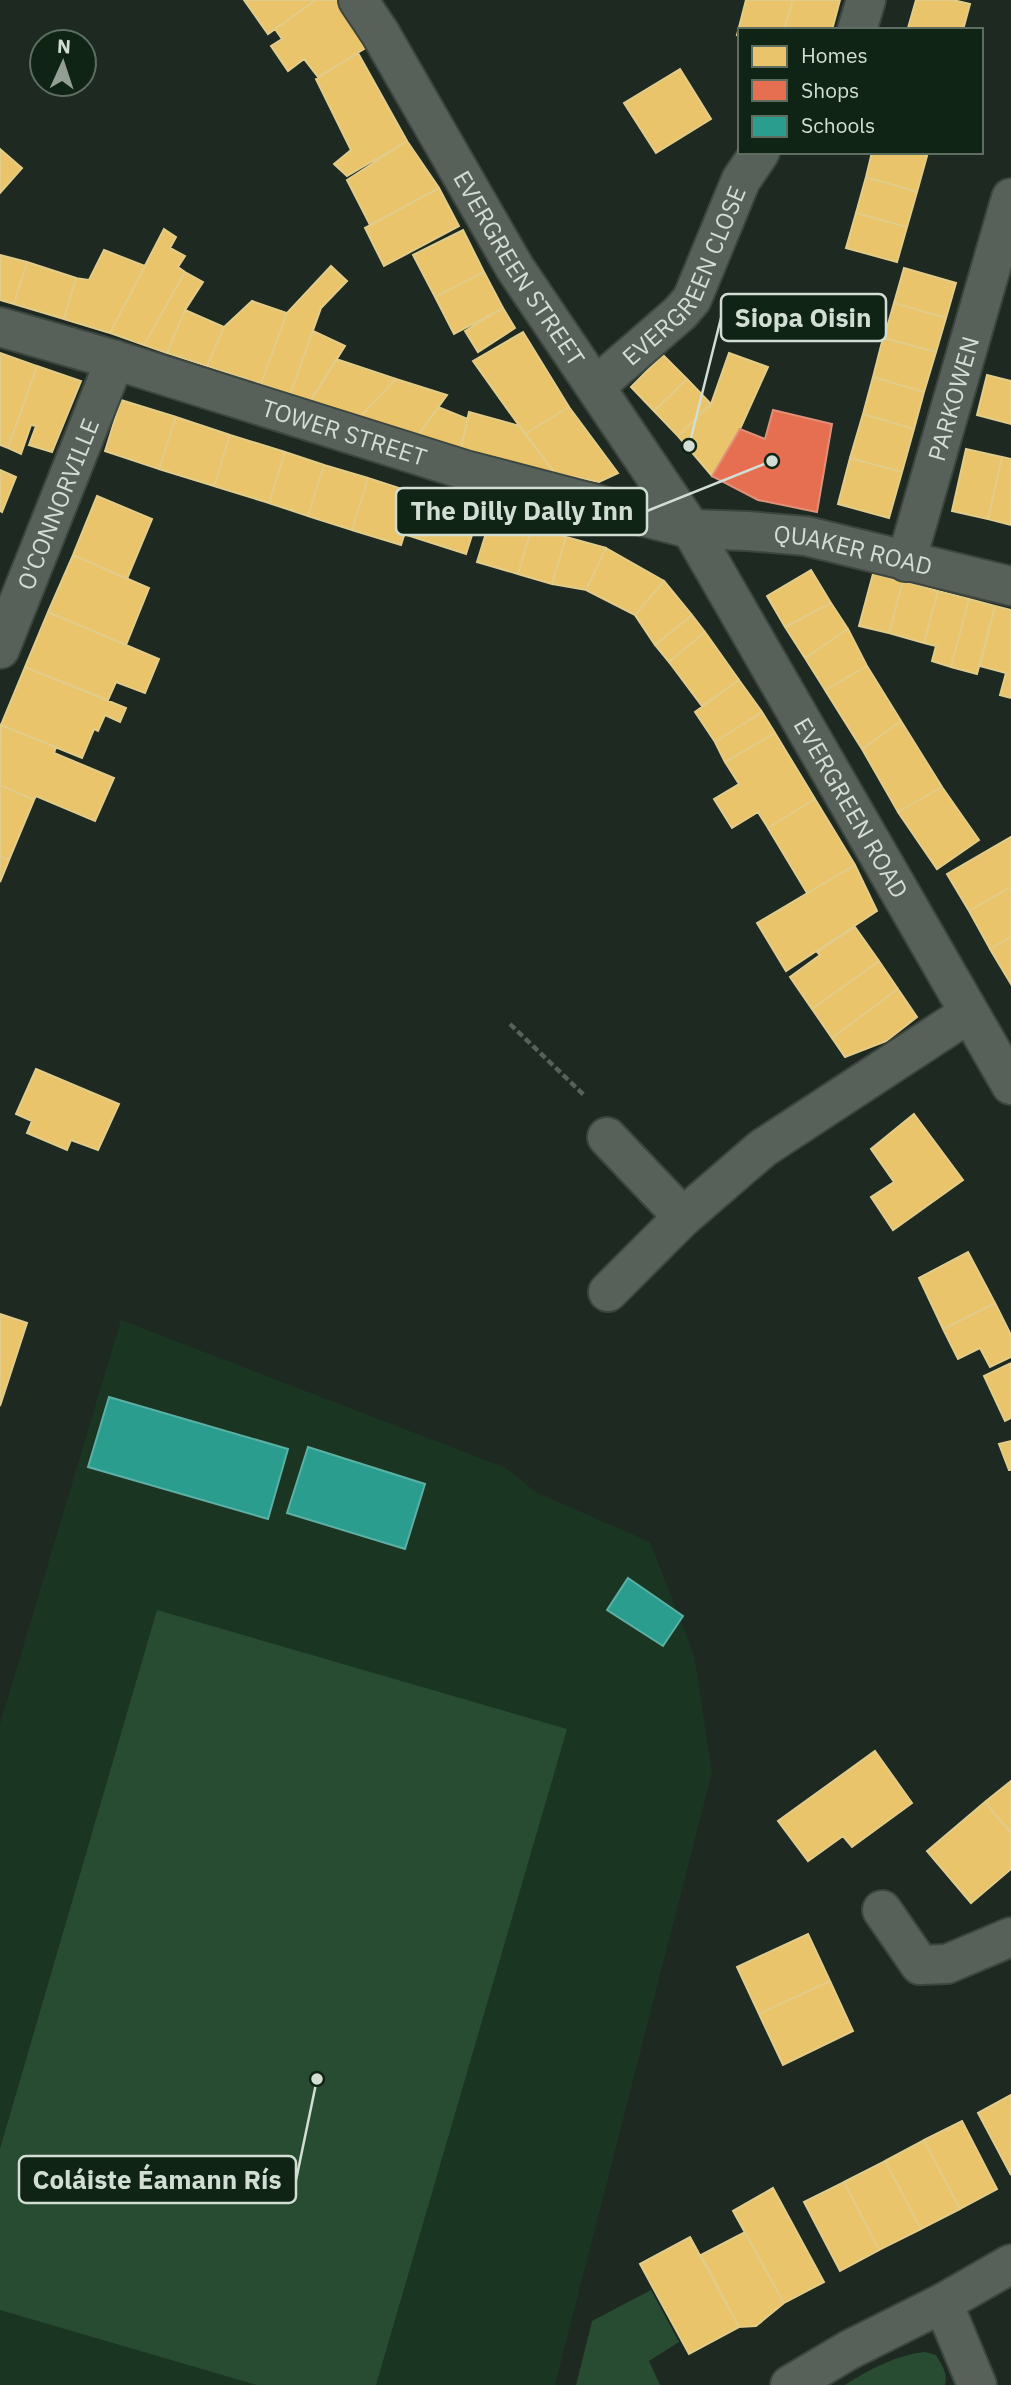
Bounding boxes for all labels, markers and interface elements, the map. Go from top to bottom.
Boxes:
north arrow [28,28,98,98]
legend [738,28,983,154]
text: N [56,34,71,58]
text: Homes [801,41,868,69]
text: Shops [801,76,859,104]
text: Schools [801,111,875,139]
street label: EVERGREEN STREET [446,165,593,372]
street label: EVERGREEN CLOSE [615,181,753,372]
callout: Siopa Oisin [721,294,886,341]
text: Siopa Oisin [734,300,872,334]
street label: PARKOWEN [920,333,986,465]
street label: TOWER STREET [258,391,431,473]
street label: O'CONNORVILLE [9,414,106,594]
callout: The Dilly Dally Inn [396,488,647,535]
text: The Dilly Dally Inn [411,493,633,527]
street label: QUAKER ROAD [772,517,936,582]
street label: EVERGREEN ROAD [787,712,916,904]
callout: Coláiste Éamann Rís [19,2156,296,2203]
text: Coláiste Éamann Rís [32,2162,282,2196]

